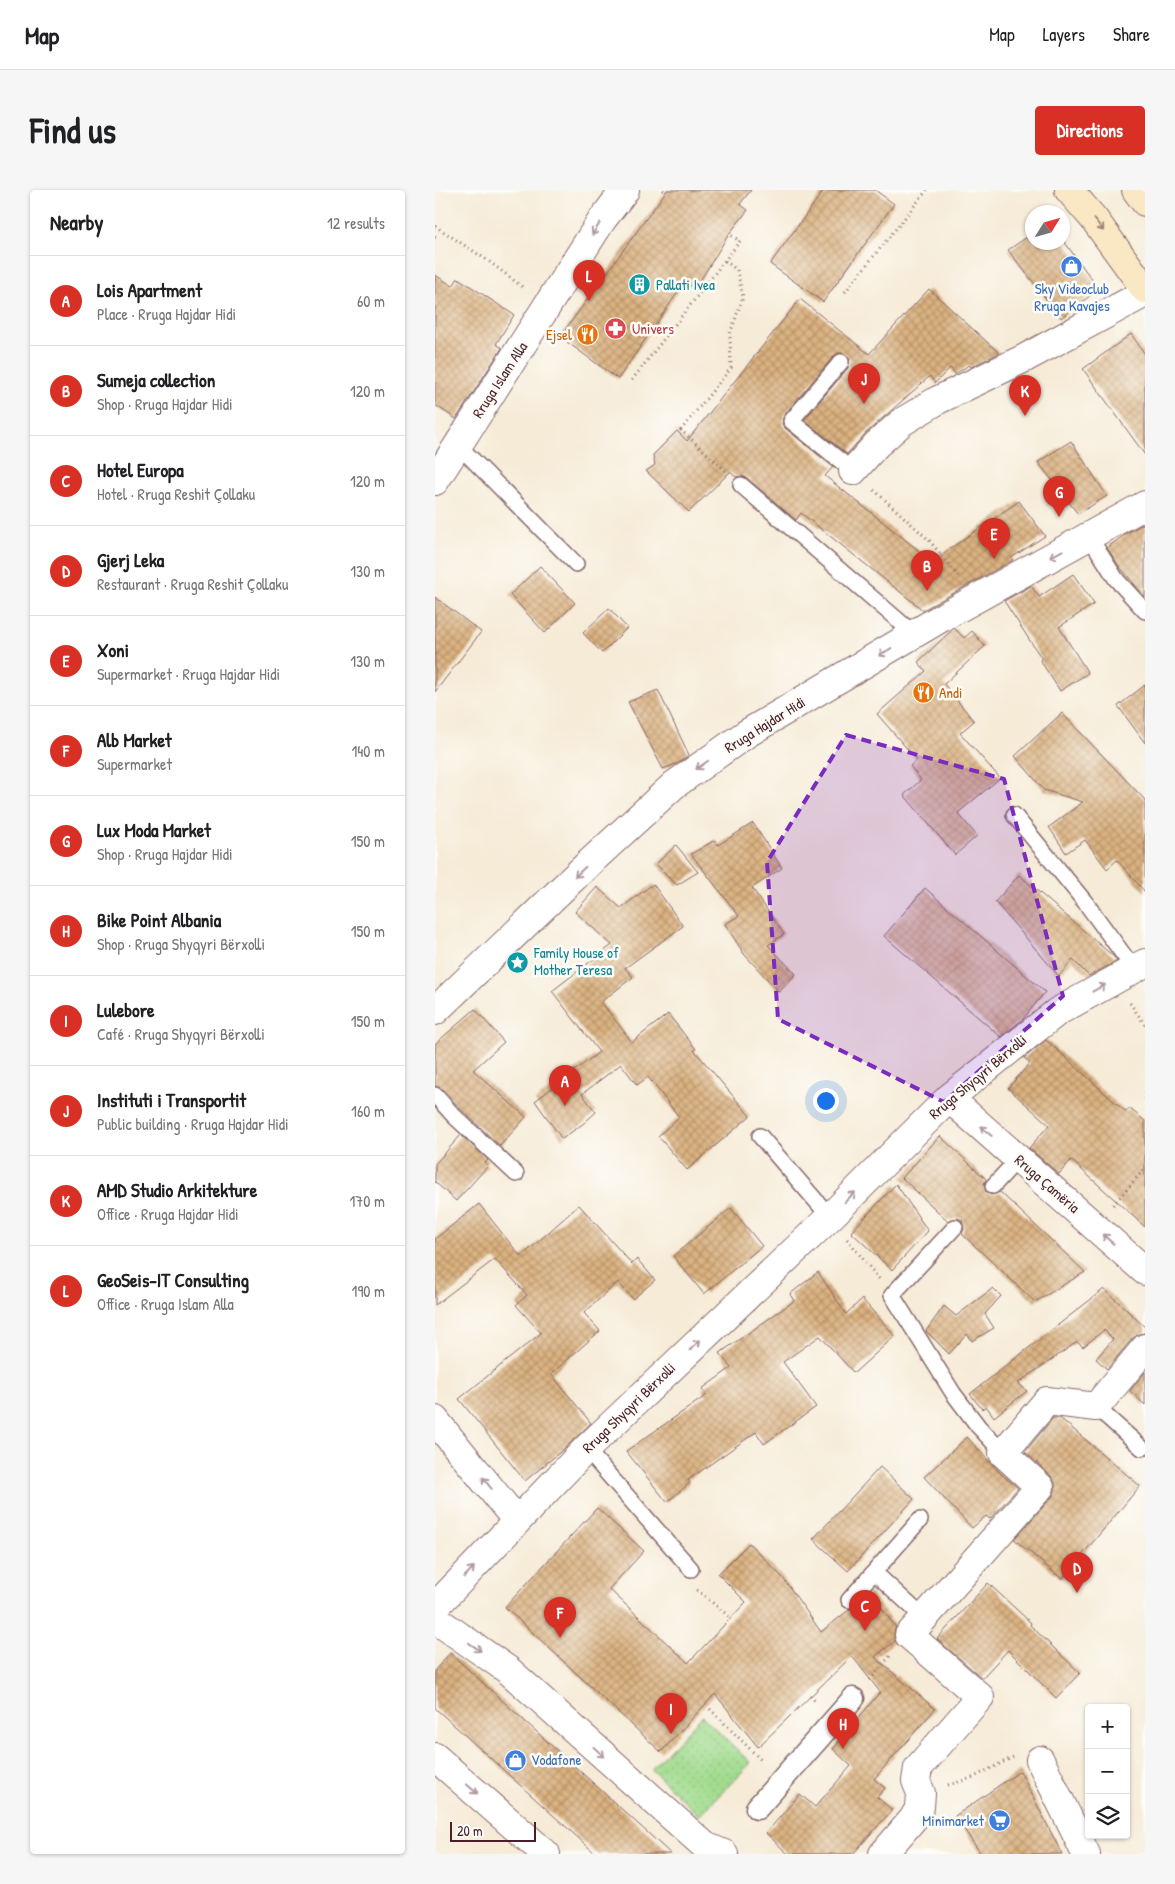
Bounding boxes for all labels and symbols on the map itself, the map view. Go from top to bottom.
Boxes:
north arrow [1025,205,1070,250]
one-way arrow [1093,218,1104,231]
one-way arrow [591,222,601,236]
shop icon: Sky Videoclub Rruga Kavajes [1060,254,1084,278]
pin: L [573,260,605,301]
building icon: Pallati Ivea [628,273,652,297]
place label: Pallati Ivea [656,274,715,295]
place label: Sky Videoclub Rruga Kavajes [1034,278,1110,316]
pharmacy icon: Univers [604,317,628,341]
place label: Univers [632,318,674,339]
restaurant icon: Ejsel [576,323,600,347]
place label: Ejsel [546,324,572,345]
street label: Rruga Islam Alla [467,337,532,422]
pin: J [848,363,880,404]
pin: K [1009,375,1041,416]
pin: G [1043,476,1075,517]
pin: E [978,518,1010,559]
pin: B [911,550,943,591]
one-way arrow [1049,550,1064,559]
one-way arrow [878,647,892,657]
restaurant icon: Andi [911,681,935,705]
place label: Andi [939,682,962,703]
street label: Rruga Hajdar Hidi [720,691,809,758]
one-way arrow [695,760,709,770]
one-way arrow [574,866,586,878]
place label: Family House of Mother Teresa [533,942,619,980]
place icon: Family House of Mother Teresa [506,950,530,974]
one-way arrow [1091,983,1106,993]
street label: Rruga Shyqyri Bërxolli [924,1029,1031,1124]
pin: A [549,1065,581,1106]
your location [813,1088,839,1114]
one-way arrow [980,1126,993,1137]
street label: Rruga Çamëria [1010,1149,1084,1218]
one-way arrow [844,1190,856,1203]
one-way arrow [1102,1233,1115,1245]
one-way arrow [688,1339,701,1351]
street label: Rruga Shyqyri Bërxolli [578,1358,680,1458]
one-way arrow [481,1477,492,1490]
pin: D [1061,1552,1093,1593]
one-way arrow [463,1566,475,1578]
pin: C [849,1590,881,1631]
pin: F [544,1597,576,1638]
one-way arrow [468,1642,482,1652]
pin: I [655,1693,687,1734]
pin: H [827,1708,859,1749]
one-way arrow [592,1746,605,1757]
shop icon: Vodafone [503,1748,527,1772]
place label: Vodafone [531,1749,581,1770]
one-way arrow [465,1783,478,1795]
supermarket icon: Minimarket [988,1809,1012,1833]
place label: Minimarket [922,1810,985,1831]
scale bar [450,1819,536,1842]

